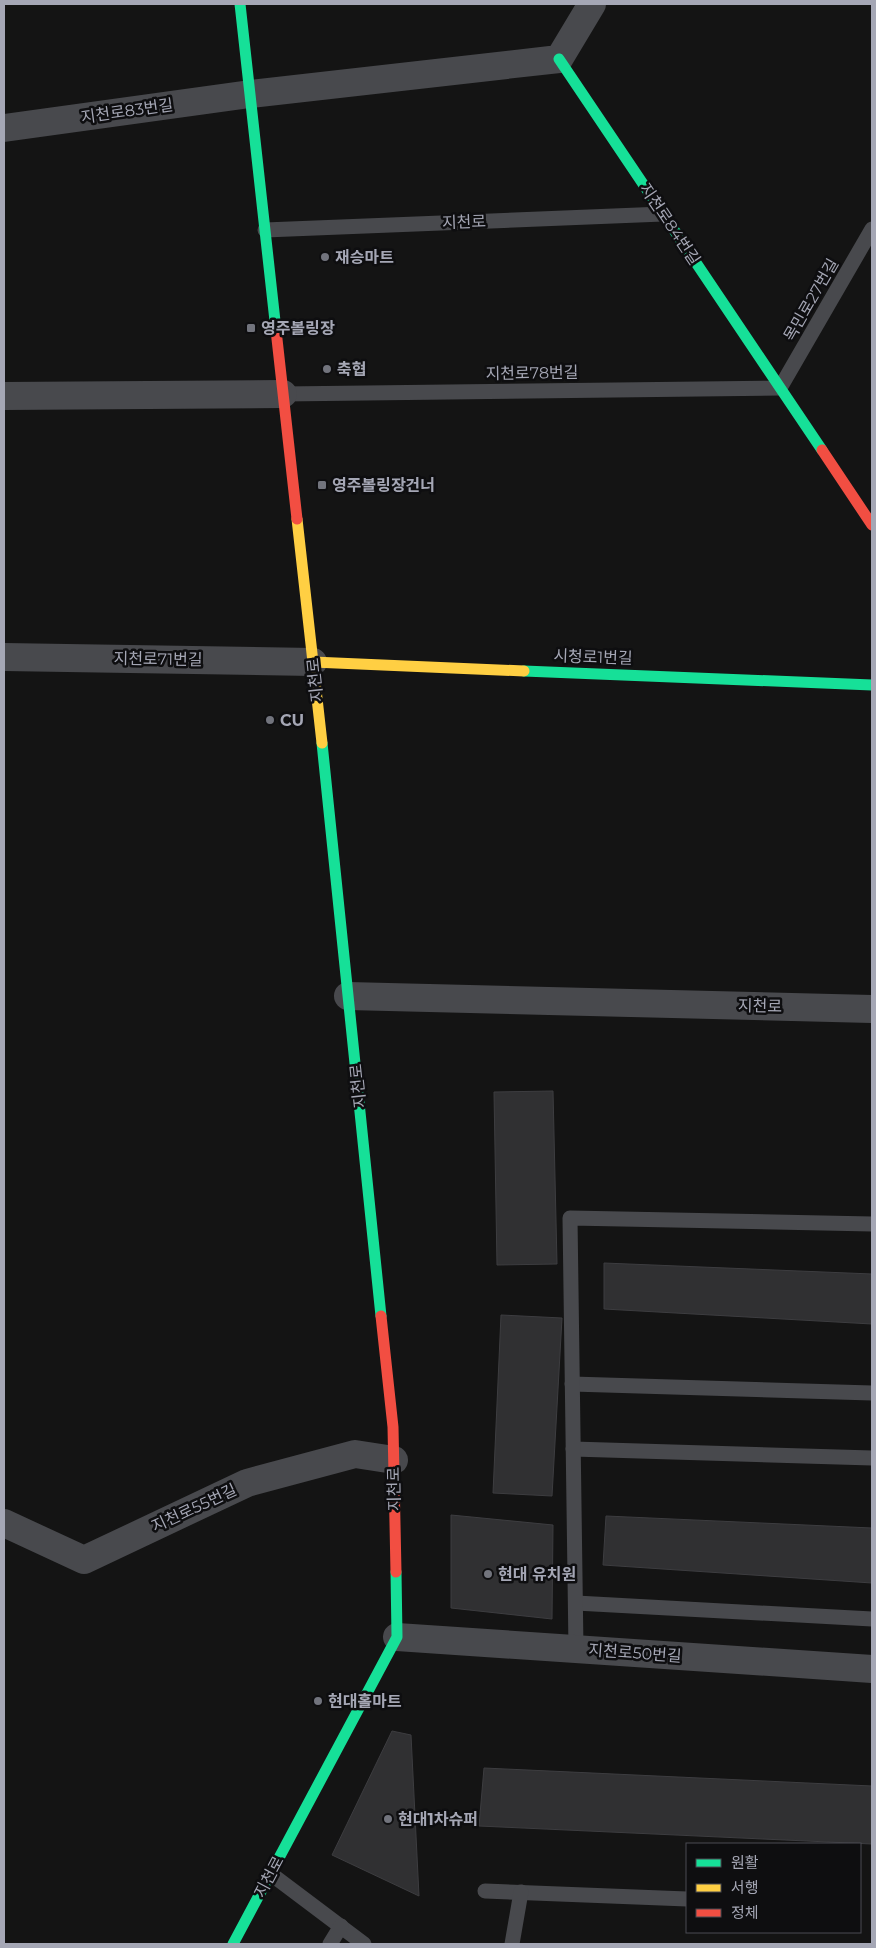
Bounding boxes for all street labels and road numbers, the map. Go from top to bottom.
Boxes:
street label: 지천로83번길 [80,95,174,127]
street label: 지천로84번길 [636,180,704,268]
street label: 지천로 [442,212,487,232]
street label: 목민로27번길 [780,255,842,345]
street label: 지천로78번길 [485,363,579,383]
street label: 시청로1번길 [553,646,633,668]
street label: 지천로71번길 [113,649,203,669]
street label: 지천로 [303,657,327,703]
street label: 지천로 [738,996,783,1016]
street label: 지천로 [346,1063,370,1109]
street label: 지천로 [384,1466,404,1511]
street label: 지천로55번길 [148,1480,240,1536]
street label: 지천로50번길 [588,1640,682,1666]
street label: 지천로 [250,1853,288,1901]

